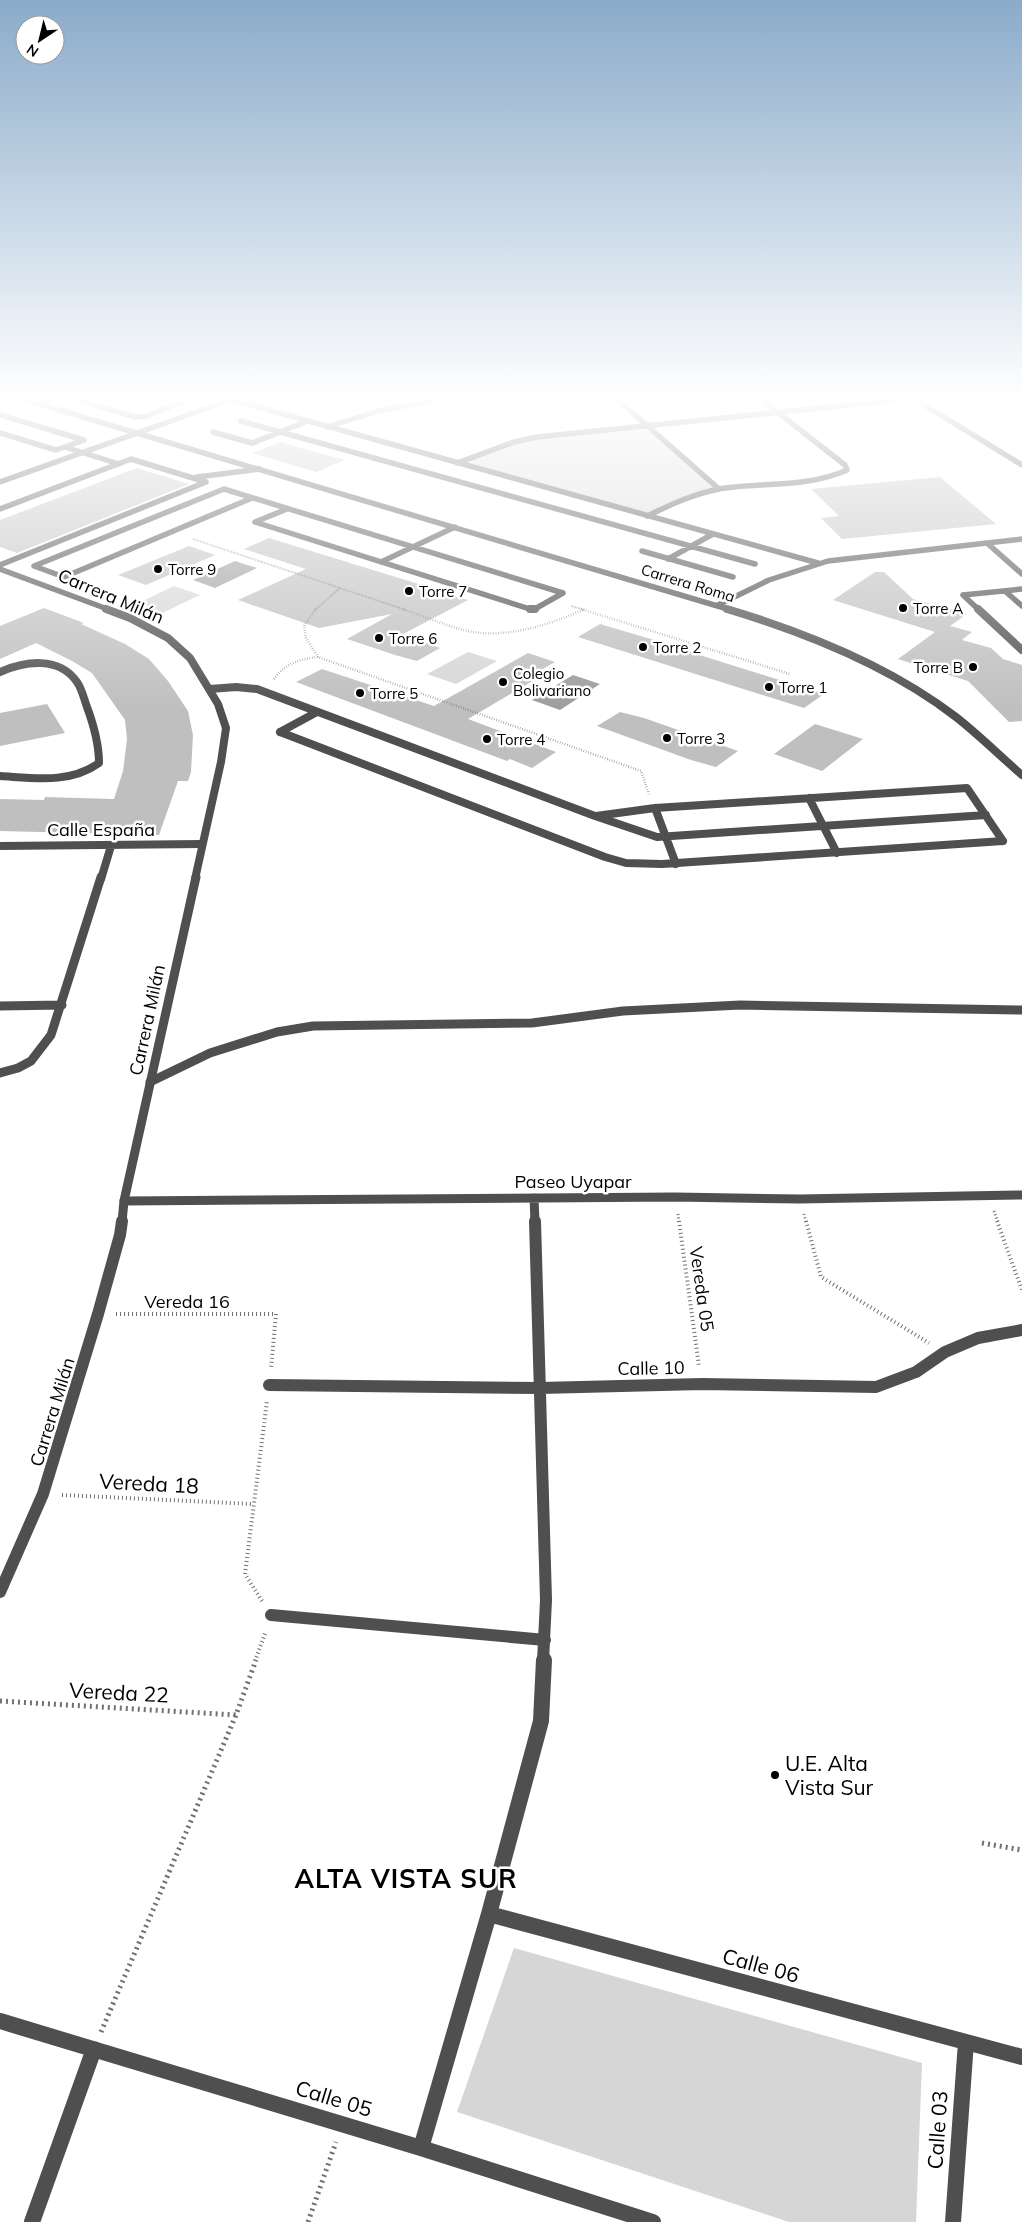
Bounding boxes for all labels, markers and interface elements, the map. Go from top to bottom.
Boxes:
north arrow [15,15,65,65]
text: N [23,40,42,61]
place label: Torre 9 [168,560,216,579]
street label: Carrera Roma [639,560,737,606]
street label: Carrera Milán [55,563,167,629]
marker: Torre 9 [152,563,164,575]
place label: Torre 7 [419,582,467,601]
marker: Torre 7 [403,585,415,597]
place label: Torre A [913,599,963,618]
marker: Torre A [897,602,909,614]
place label: Torre 6 [389,629,437,648]
marker: Torre 6 [373,632,385,644]
place label: Torre 2 [653,638,701,657]
marker: Torre 2 [637,641,649,653]
place label: Torre B [913,658,963,677]
marker: Torre B [967,661,979,673]
place label: Colegio Bolivariano [513,664,591,700]
marker: Colegio Bolivariano [497,676,509,688]
place label: Torre 1 [779,678,827,697]
marker: Torre 1 [763,681,775,693]
place label: Torre 5 [370,684,418,703]
marker: Torre 5 [354,687,366,699]
place label: Torre 3 [677,729,725,748]
place label: Torre 4 [497,730,545,749]
marker: Torre 3 [661,732,673,744]
marker: Torre 4 [481,733,493,745]
street label: Calle España [47,818,155,841]
street label: Carrera Milán [124,962,170,1078]
street label: Paseo Uyapar [514,1170,632,1193]
street label: Vereda 05 [685,1245,719,1333]
street label: Vereda 16 [144,1290,230,1313]
street label: Carrera Milán [25,1355,79,1469]
street label: Calle 10 [617,1356,685,1380]
street label: Vereda 18 [99,1467,199,1499]
street label: Vereda 22 [69,1676,169,1708]
place label: U.E. Alta Vista Sur [785,1750,874,1800]
marker: U.E. Alta Vista Sur [769,1769,781,1781]
district label: ALTA VISTA SUR [295,1862,517,1895]
street label: Calle 06 [720,1942,802,1988]
street label: Calle 05 [293,2074,375,2122]
street label: Calle 03 [921,2090,953,2170]

